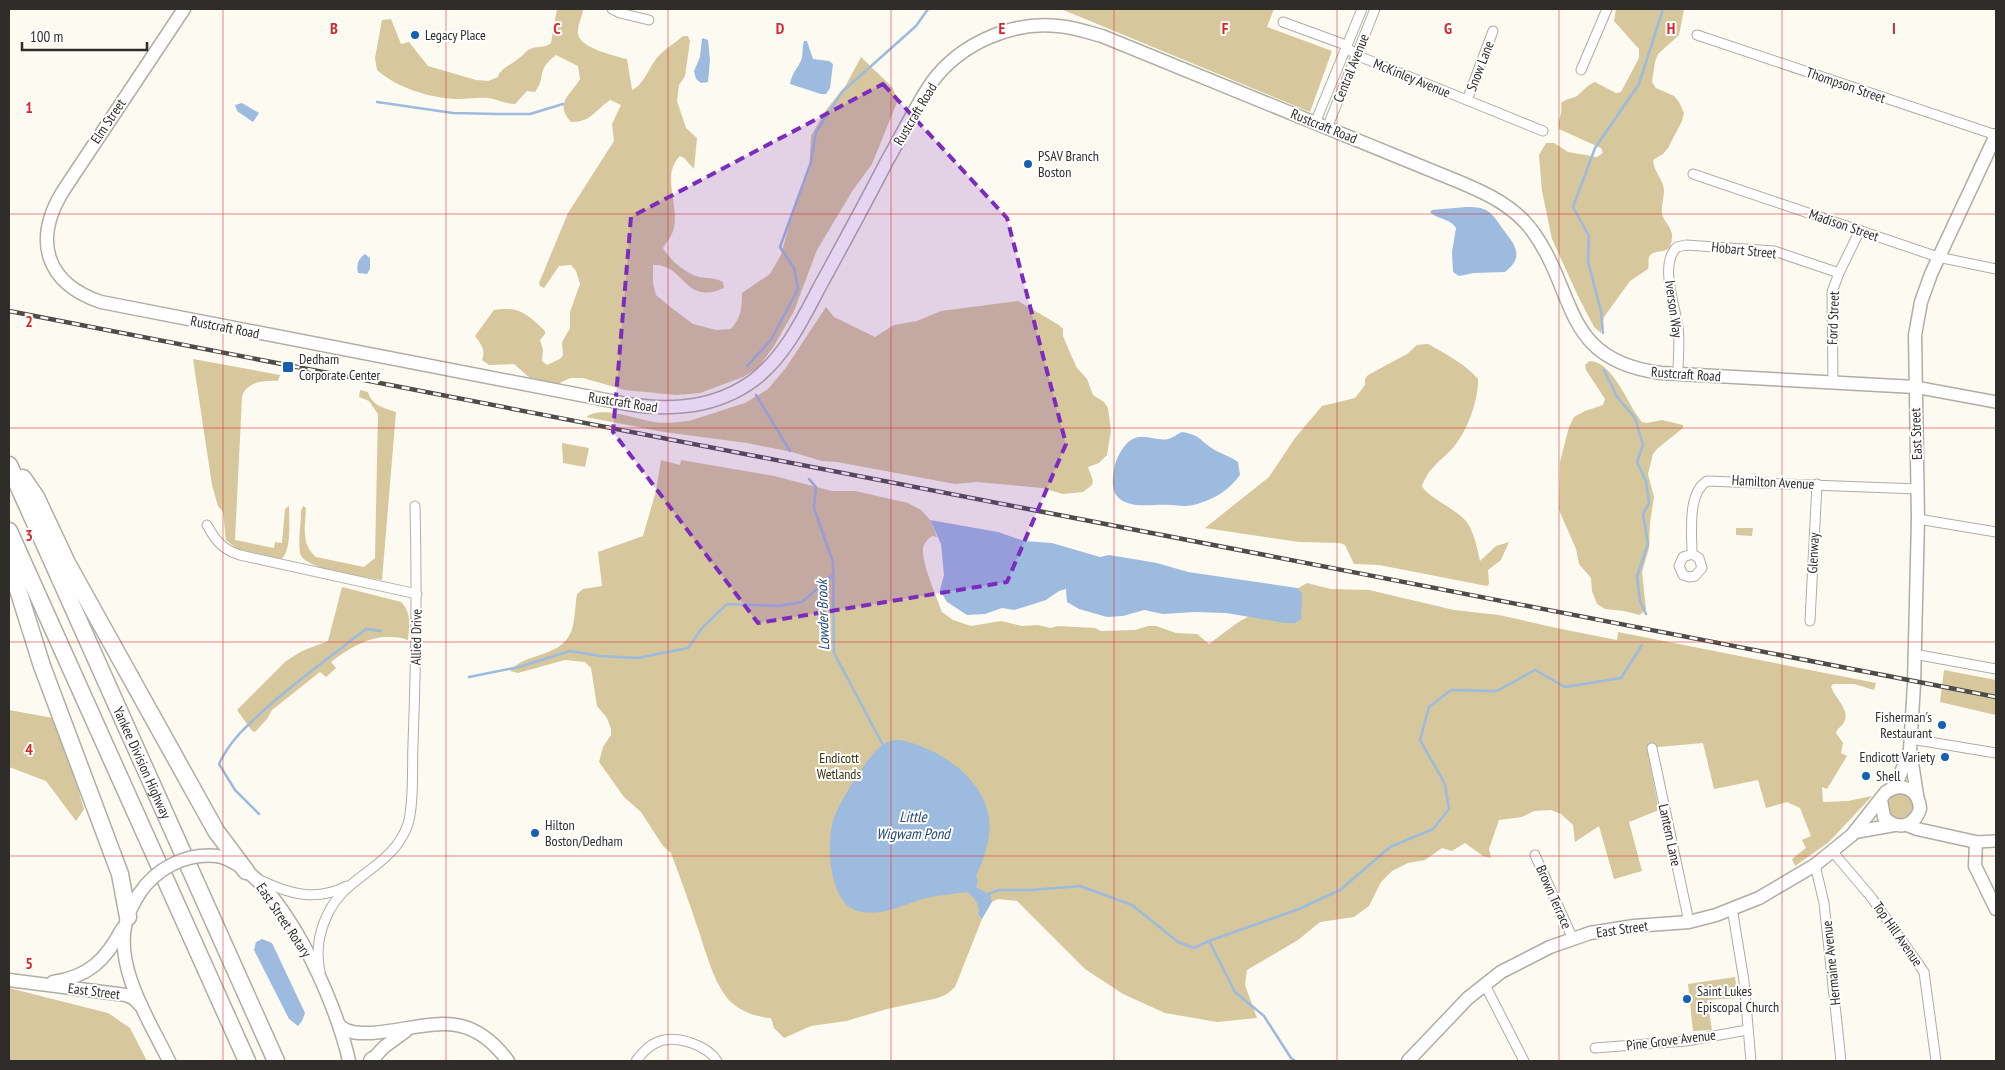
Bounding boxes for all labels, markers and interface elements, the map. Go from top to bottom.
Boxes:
text: B [330,18,338,38]
text: C [553,18,561,38]
text: D [776,18,785,38]
text: E [999,18,1006,38]
text: F [1222,18,1229,38]
text: G [1444,18,1452,38]
text: H [1667,18,1675,38]
text: I [1892,18,1896,38]
scale bar [22,20,148,52]
place label: Legacy Place [425,26,486,44]
text: 100 m [30,27,63,46]
marker: Legacy Place [409,29,421,41]
street label: Central Avenue [1329,31,1373,105]
street label: Snow Lane [1462,38,1498,94]
street label: McKinley Avenue [1371,54,1453,102]
street label: Thompson Street [1804,63,1888,107]
street label: Rustcraft Road [889,79,941,149]
street label: Elm Street [86,95,130,147]
text: 1 [25,97,33,117]
street label: Rustcraft Road [1288,105,1360,147]
place label: PSAV Branch Boston [1038,147,1099,181]
marker: PSAV Branch Boston [1022,158,1034,170]
street label: Madison Street [1807,205,1881,245]
street label: Hobart Street [1711,238,1778,262]
street label: Iverson Way [1661,279,1687,340]
street label: Ford Street [1823,291,1843,345]
text: 2 [25,311,33,331]
street label: Rustcraft Road [189,312,261,342]
place label: Dedham Corporate Center [299,350,380,384]
marker: Dedham Corporate Center [281,360,295,374]
street label: Rustcraft Road [1651,363,1721,385]
street label: Rustcraft Road [587,388,659,416]
street label: East Street [1906,407,1926,460]
street label: Hamilton Avenue [1731,471,1815,493]
text: 3 [25,525,33,545]
street label: Glenway [1803,531,1823,574]
water label: Lowder Brook [812,577,833,651]
street label: Allied Drive [407,608,425,665]
street label: Yankee Division Highway [109,704,176,822]
place label: Fisherman's Restaurant [1875,708,1932,742]
marker: Fisherman's Restaurant [1936,719,1948,731]
text: 4 [25,739,33,759]
place label: Endicott Variety [1859,748,1936,766]
park label: Endicott Wetlands [817,749,861,783]
marker: Endicott Variety [1939,751,1951,763]
place label: Shell [1876,767,1901,785]
marker: Shell [1860,770,1872,782]
street label: Lantern Lane [1655,802,1685,868]
water label: Little Wigwam Pond [876,807,952,843]
place label: Hilton Boston/Dedham [545,816,623,850]
marker: Hilton Boston/Dedham [529,827,541,839]
street label: Brown Terrace [1532,862,1576,932]
street label: East Street Rotary [253,879,316,961]
street label: Top Hill Avenue [1869,898,1927,970]
street label: East Street [1595,916,1649,942]
street label: Hermaine Avenue [1818,920,1844,1006]
text: 5 [25,953,33,973]
street label: East Street [67,979,121,1003]
place label: Saint Lukes Episcopal Church [1697,982,1779,1016]
marker: Saint Lukes Episcopal Church [1681,993,1693,1005]
street label: Pine Grove Avenue [1625,1026,1717,1054]

